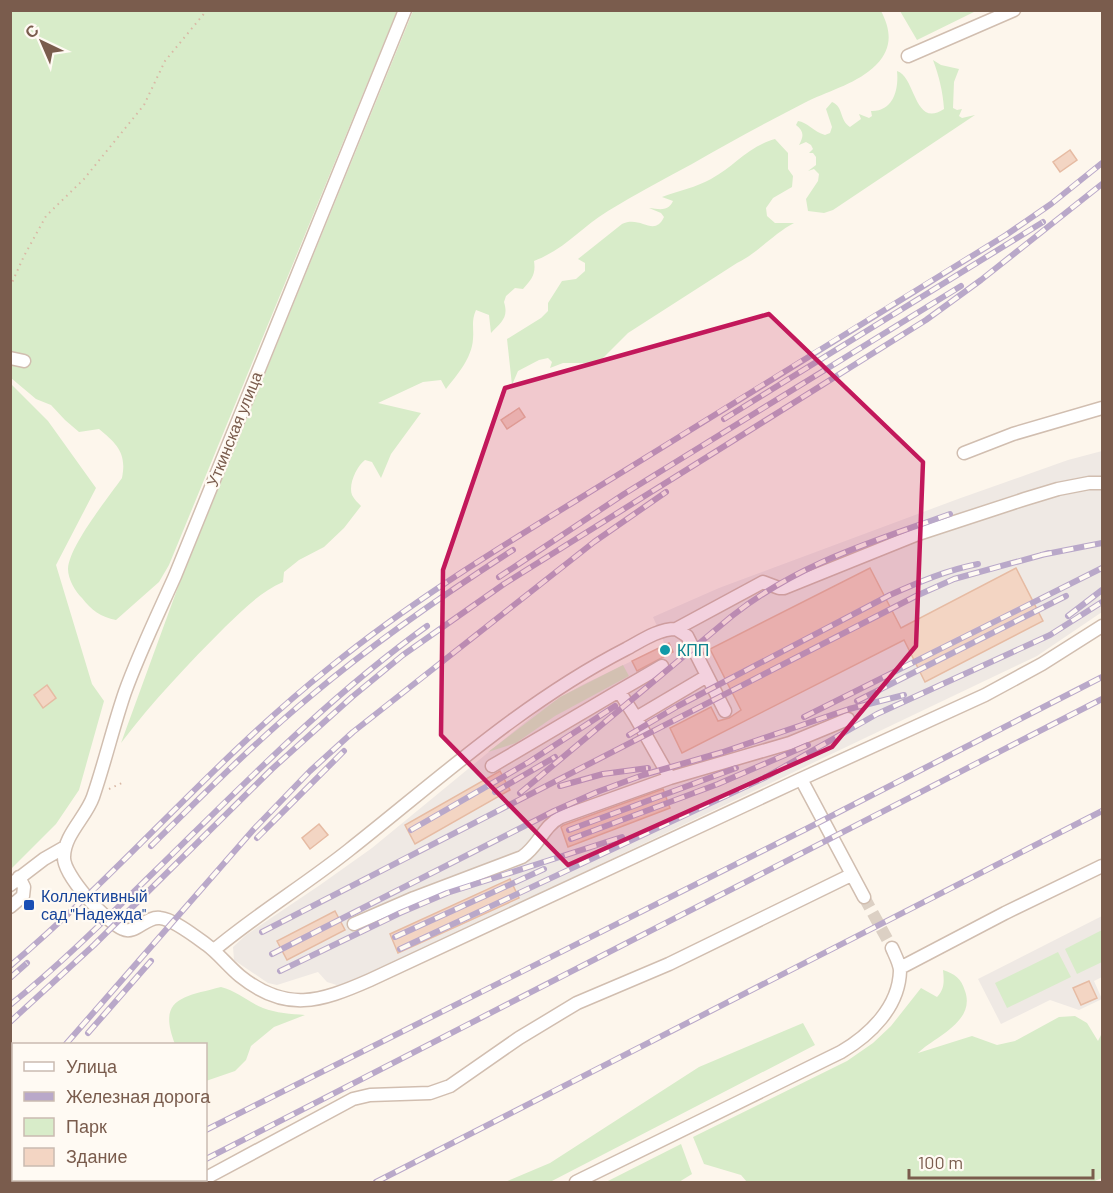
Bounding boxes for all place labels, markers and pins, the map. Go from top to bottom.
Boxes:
place label: КПП [677,640,709,659]
marker: КПП [658,643,672,657]
place label: Коллективный сад "Надежда" [41,886,148,923]
marker: Коллективный сад "Надежда" [22,898,36,912]

